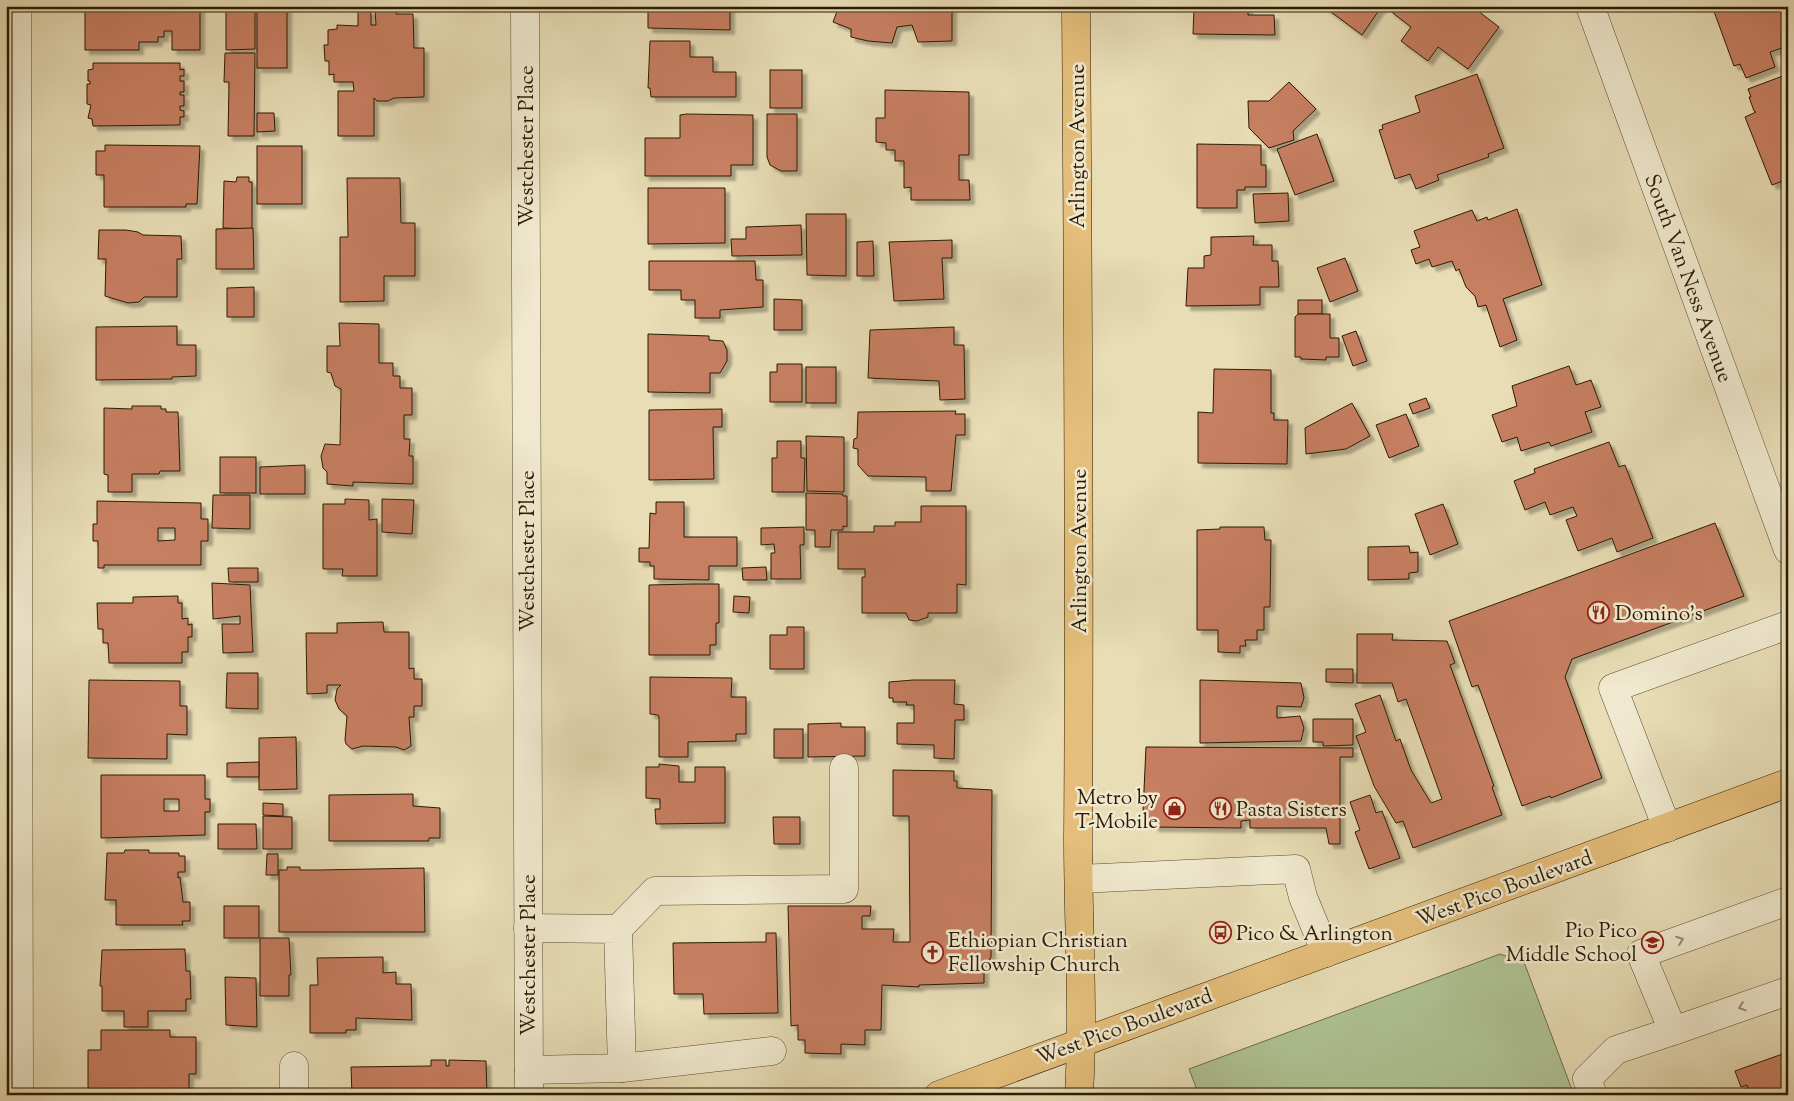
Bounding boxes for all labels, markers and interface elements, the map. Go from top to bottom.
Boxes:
street label: Arlington Avenue [1064,64,1094,228]
street label: Westchester Place [513,65,543,227]
street label: South Van Ness Avenue [1635,170,1739,387]
street label: Arlington Avenue [1066,469,1096,633]
street label: Westchester Place [514,470,544,632]
place label: Domino's [1615,600,1703,630]
restaurant icon: Domino's [1587,601,1611,625]
place label: Metro by T-Mobile [1075,784,1159,838]
place label: Pasta Sisters [1236,796,1347,826]
shop icon: Metro by T-Mobile [1162,797,1186,821]
restaurant icon: Pasta Sisters [1208,797,1232,821]
street label: West Pico Boulevard [1412,844,1597,936]
street label: Westchester Place [515,874,545,1036]
place label: Pio Pico Middle School [1506,917,1637,971]
place label: Pico & Arlington [1236,920,1393,950]
bus stop icon: Pico & Arlington [1208,921,1232,945]
place label: Ethiopian Christian Fellowship Church [948,927,1128,981]
school or university icon: Pio Pico Middle School [1641,930,1665,954]
one-way arrow [1675,936,1683,946]
church icon: Ethiopian Christian Fellowship Church [920,940,944,964]
street label: West Pico Boulevard [1032,982,1217,1074]
one-way arrow [1738,1001,1746,1011]

